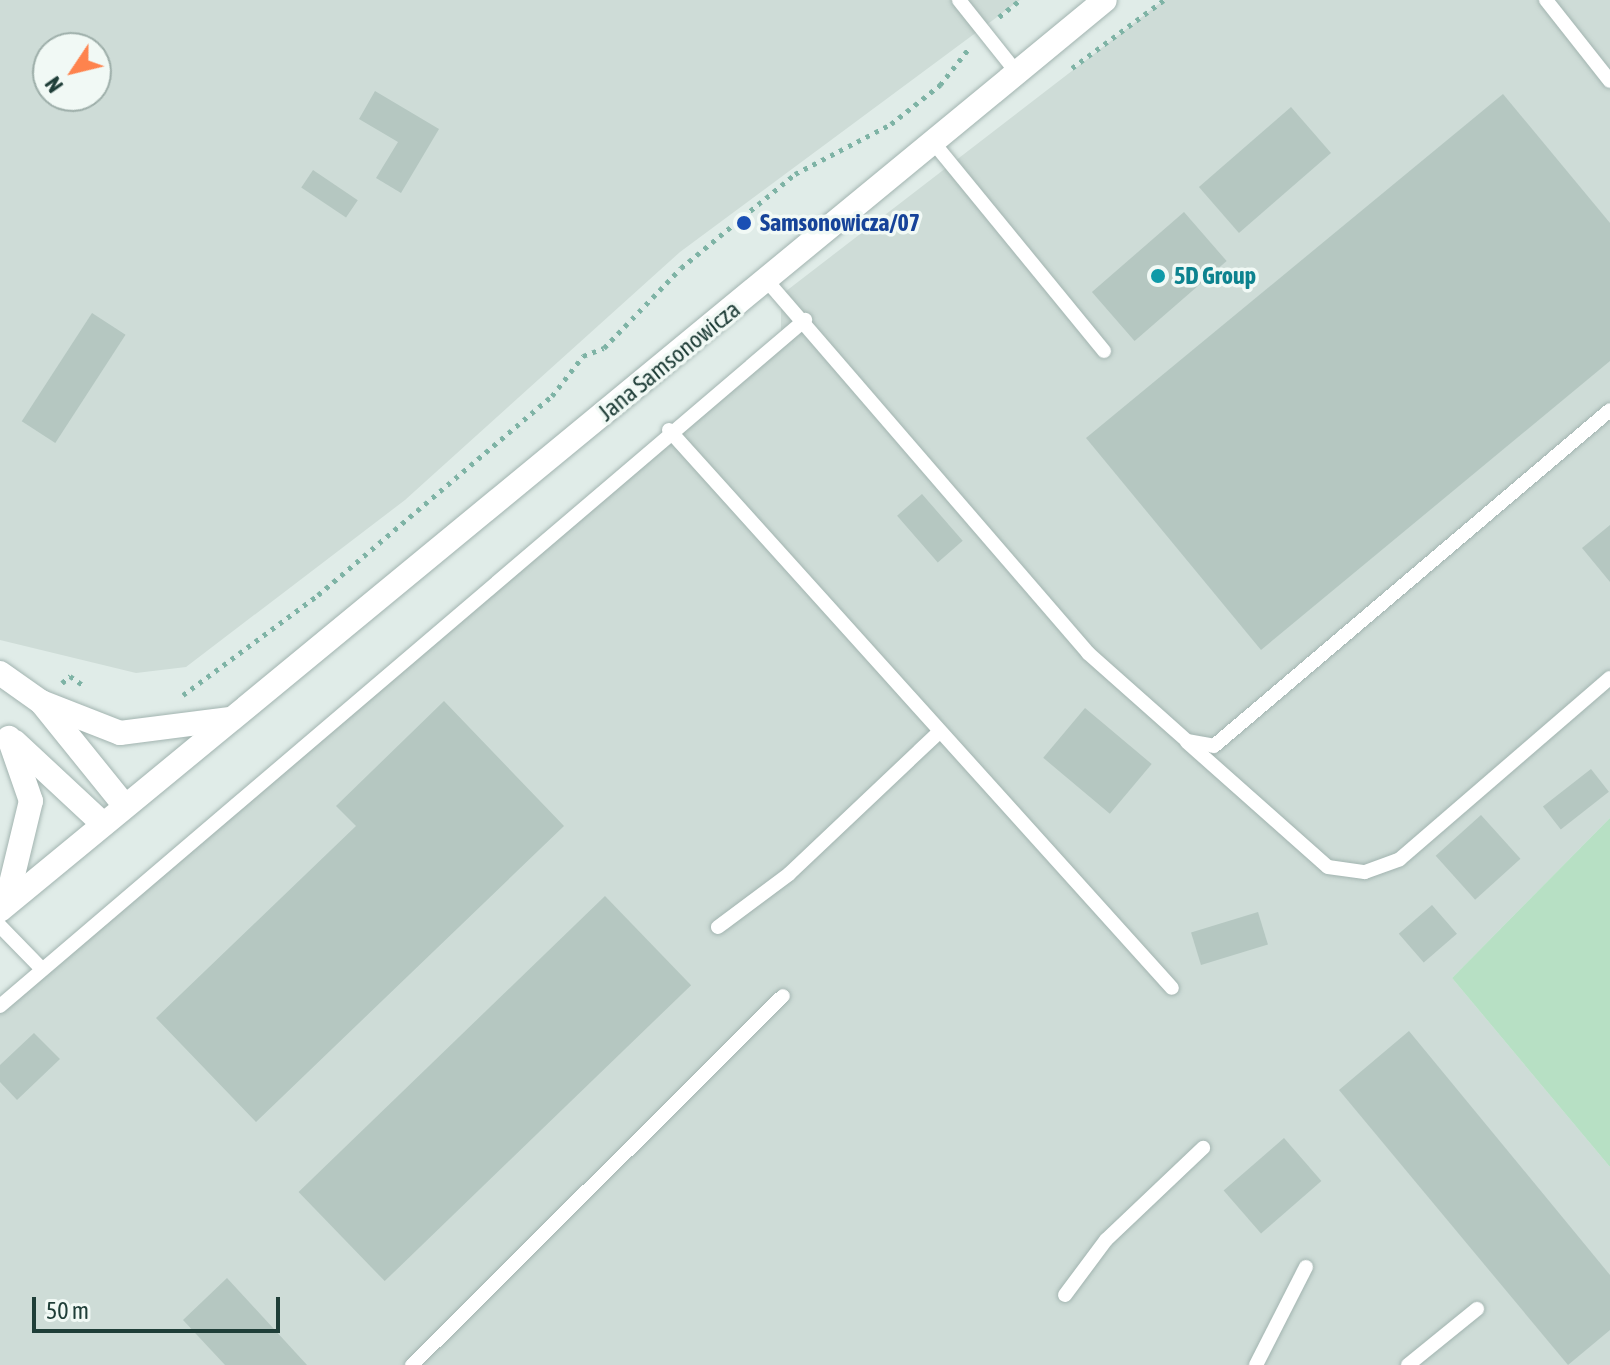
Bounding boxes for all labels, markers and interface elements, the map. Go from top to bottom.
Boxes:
north arrow [32,32,112,112]
text: N [40,72,68,97]
place label: Samsonowicza/07 [760,209,920,237]
marker: Samsonowicza/07 [735,214,753,232]
place label: 5D Group [1174,262,1256,290]
marker: 5D Group [1149,267,1167,285]
street label: Jana Samsonowicza [592,295,746,427]
scale bar [36,1281,284,1331]
text: 50 m [46,1297,89,1324]

